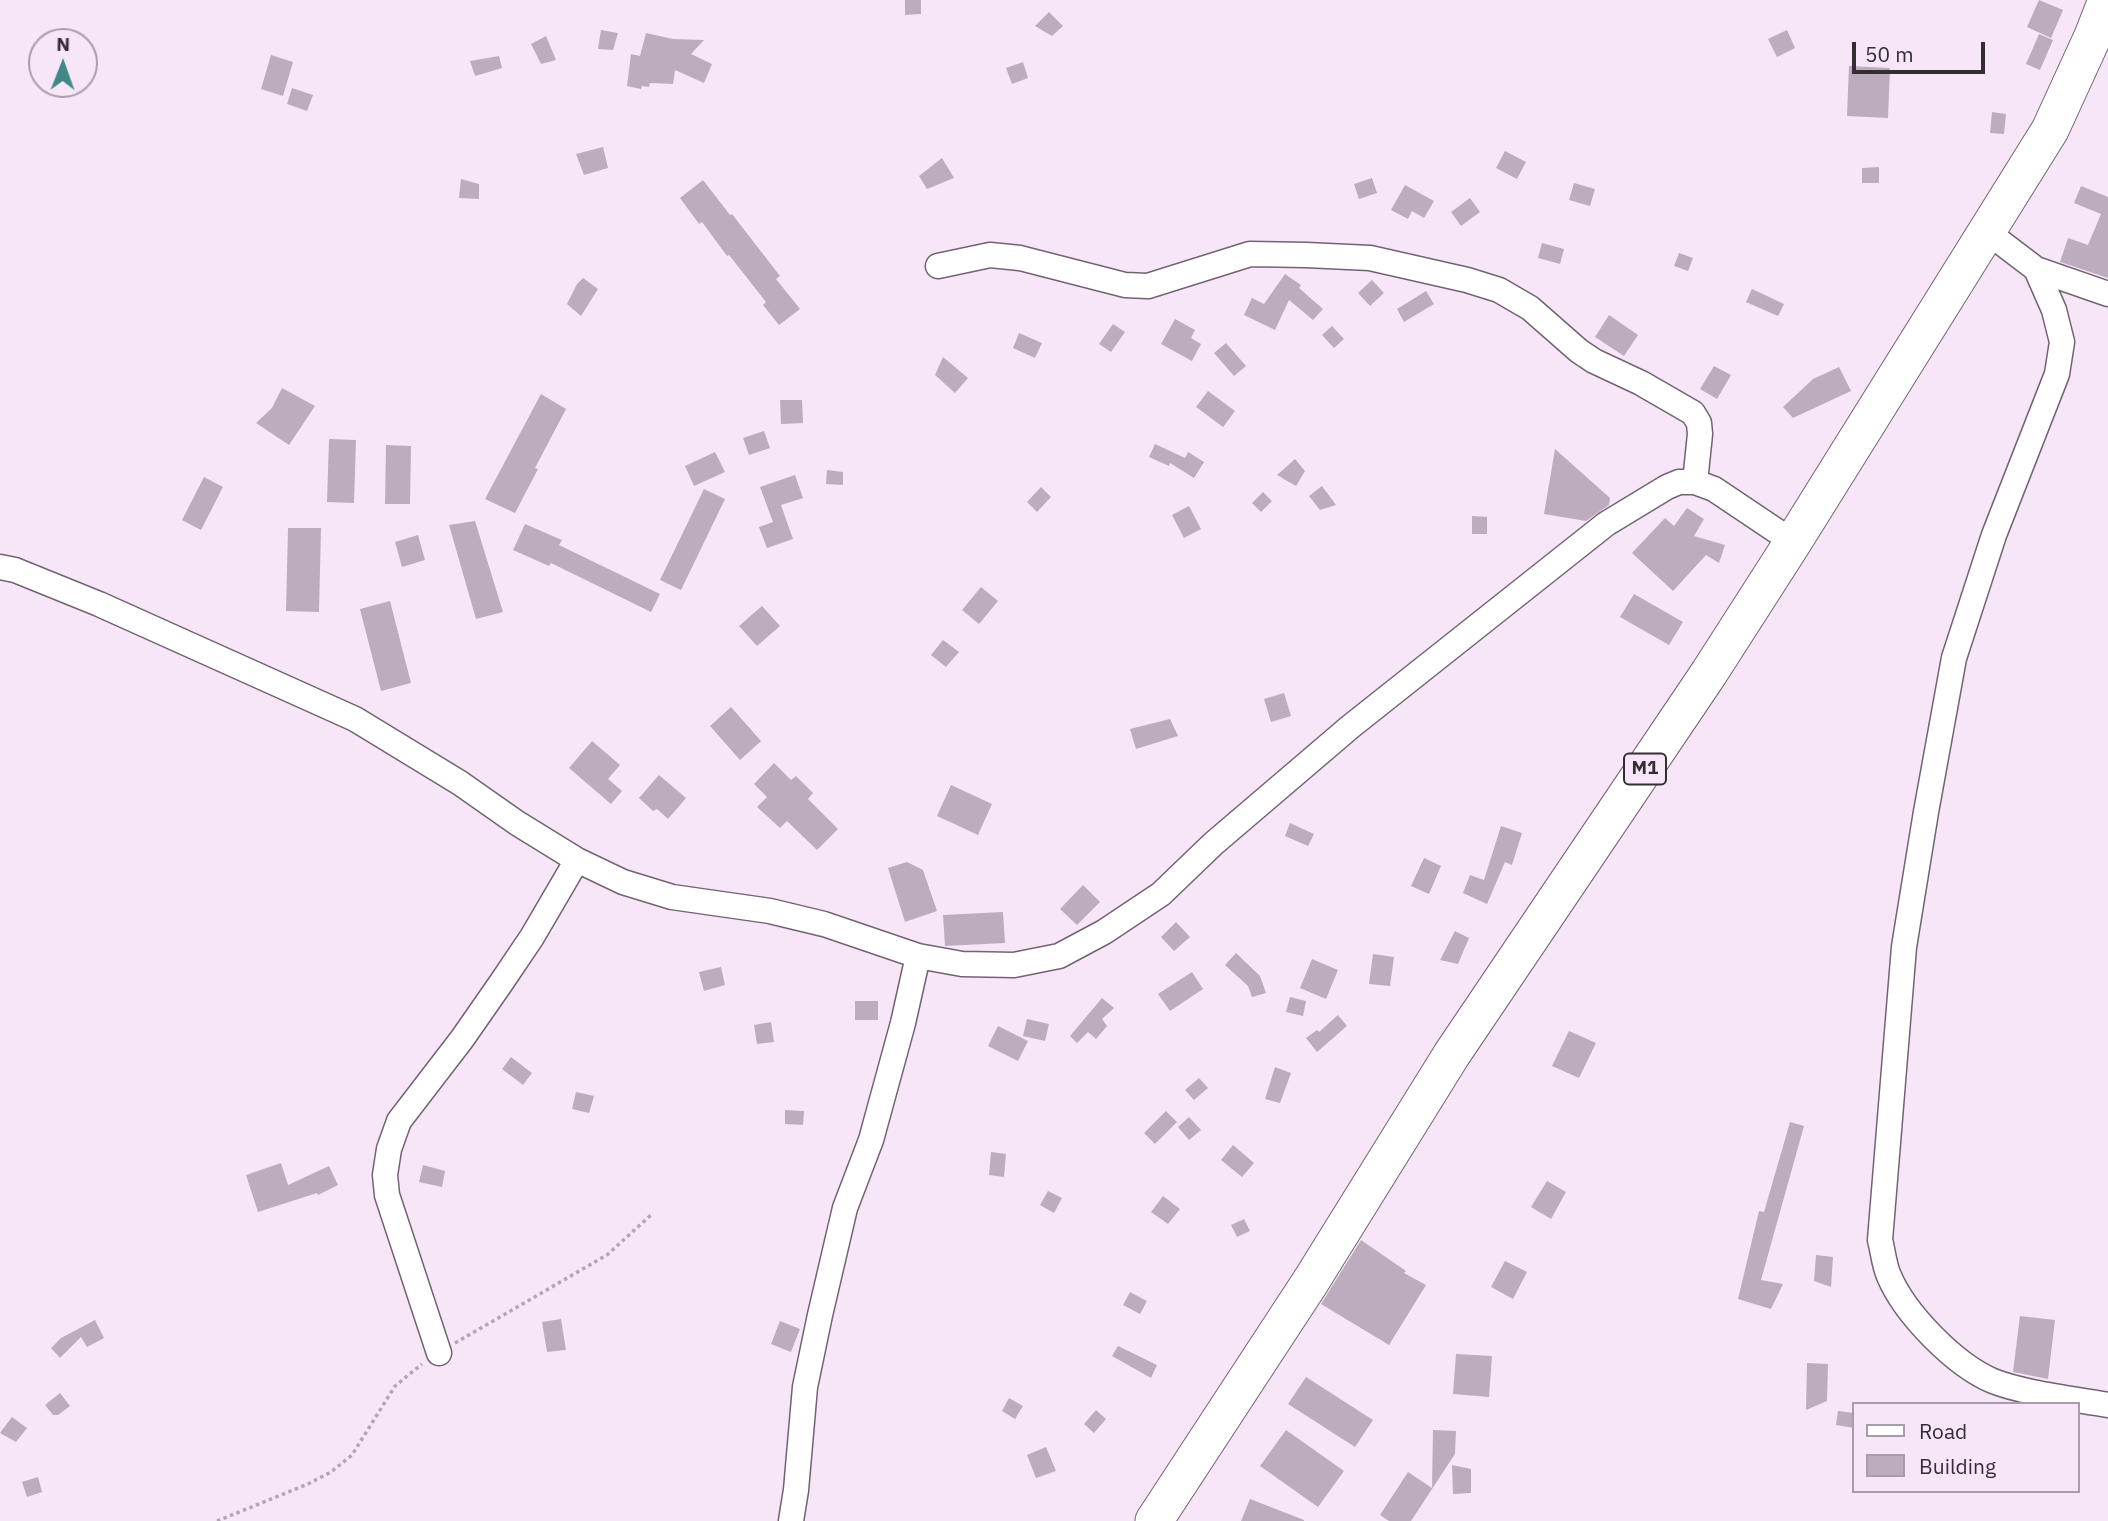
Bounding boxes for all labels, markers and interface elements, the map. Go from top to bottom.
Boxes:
north arrow [28,28,98,98]
scale bar [1856,28,1989,72]
text: N [56,32,70,56]
text: 50 m [1865,40,1914,68]
road number: M1 [1624,754,1666,784]
legend [1853,1402,2080,1493]
text: Road [1919,1417,1967,1445]
text: Building [1919,1452,1996,1480]

